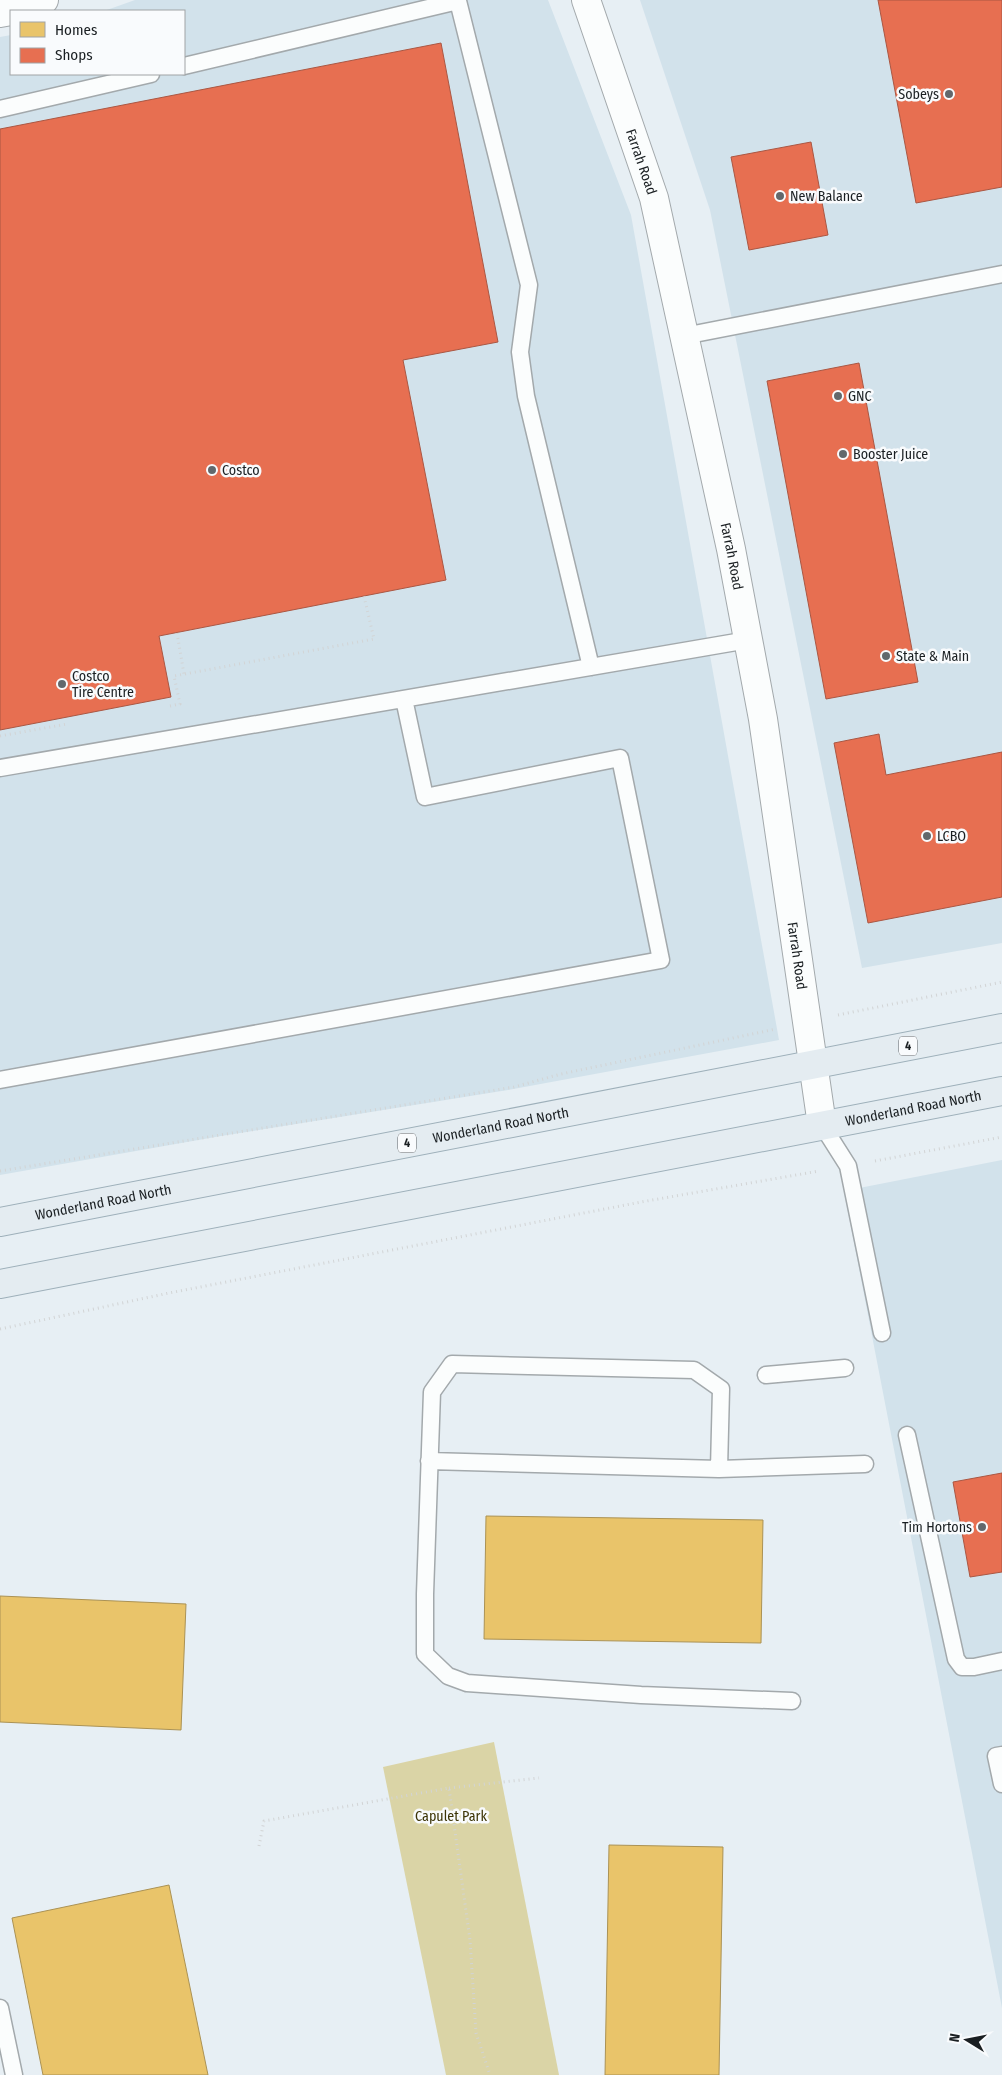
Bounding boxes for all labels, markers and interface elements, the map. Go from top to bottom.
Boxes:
legend [10,10,185,75]
text: Homes [55,21,97,39]
text: Shops [55,46,93,64]
place label: Sobeys [898,86,939,103]
marker: Sobeys [943,88,955,100]
street label: Farrah Road [622,127,660,197]
place label: New Balance [790,188,863,205]
marker: New Balance [774,190,786,202]
place label: GNC [848,388,872,405]
marker: GNC [832,390,844,402]
place label: Booster Juice [853,446,928,463]
marker: Booster Juice [837,448,849,460]
place label: Costco [222,462,260,479]
marker: Costco [206,464,218,476]
street label: Farrah Road [716,521,747,591]
place label: State & Main [896,648,969,665]
marker: State & Main [880,650,892,662]
place label: Costco Tire Centre [72,668,134,701]
marker: Costco Tire Centre [56,678,68,690]
place label: LCBO [937,828,966,845]
marker: LCBO [921,830,933,842]
street label: Farrah Road [784,921,810,991]
road number: 4 [899,1036,917,1056]
street label: Wonderland Road North [844,1087,983,1130]
street label: Wonderland Road North [431,1104,570,1147]
road number: 4 [398,1134,416,1152]
street label: Wonderland Road North [34,1181,173,1224]
place label: Tim Hortons [902,1519,972,1536]
marker: Tim Hortons [976,1521,988,1533]
park label: Capulet Park [415,1808,487,1825]
north arrow [942,2015,992,2065]
text: N [946,2032,964,2043]

